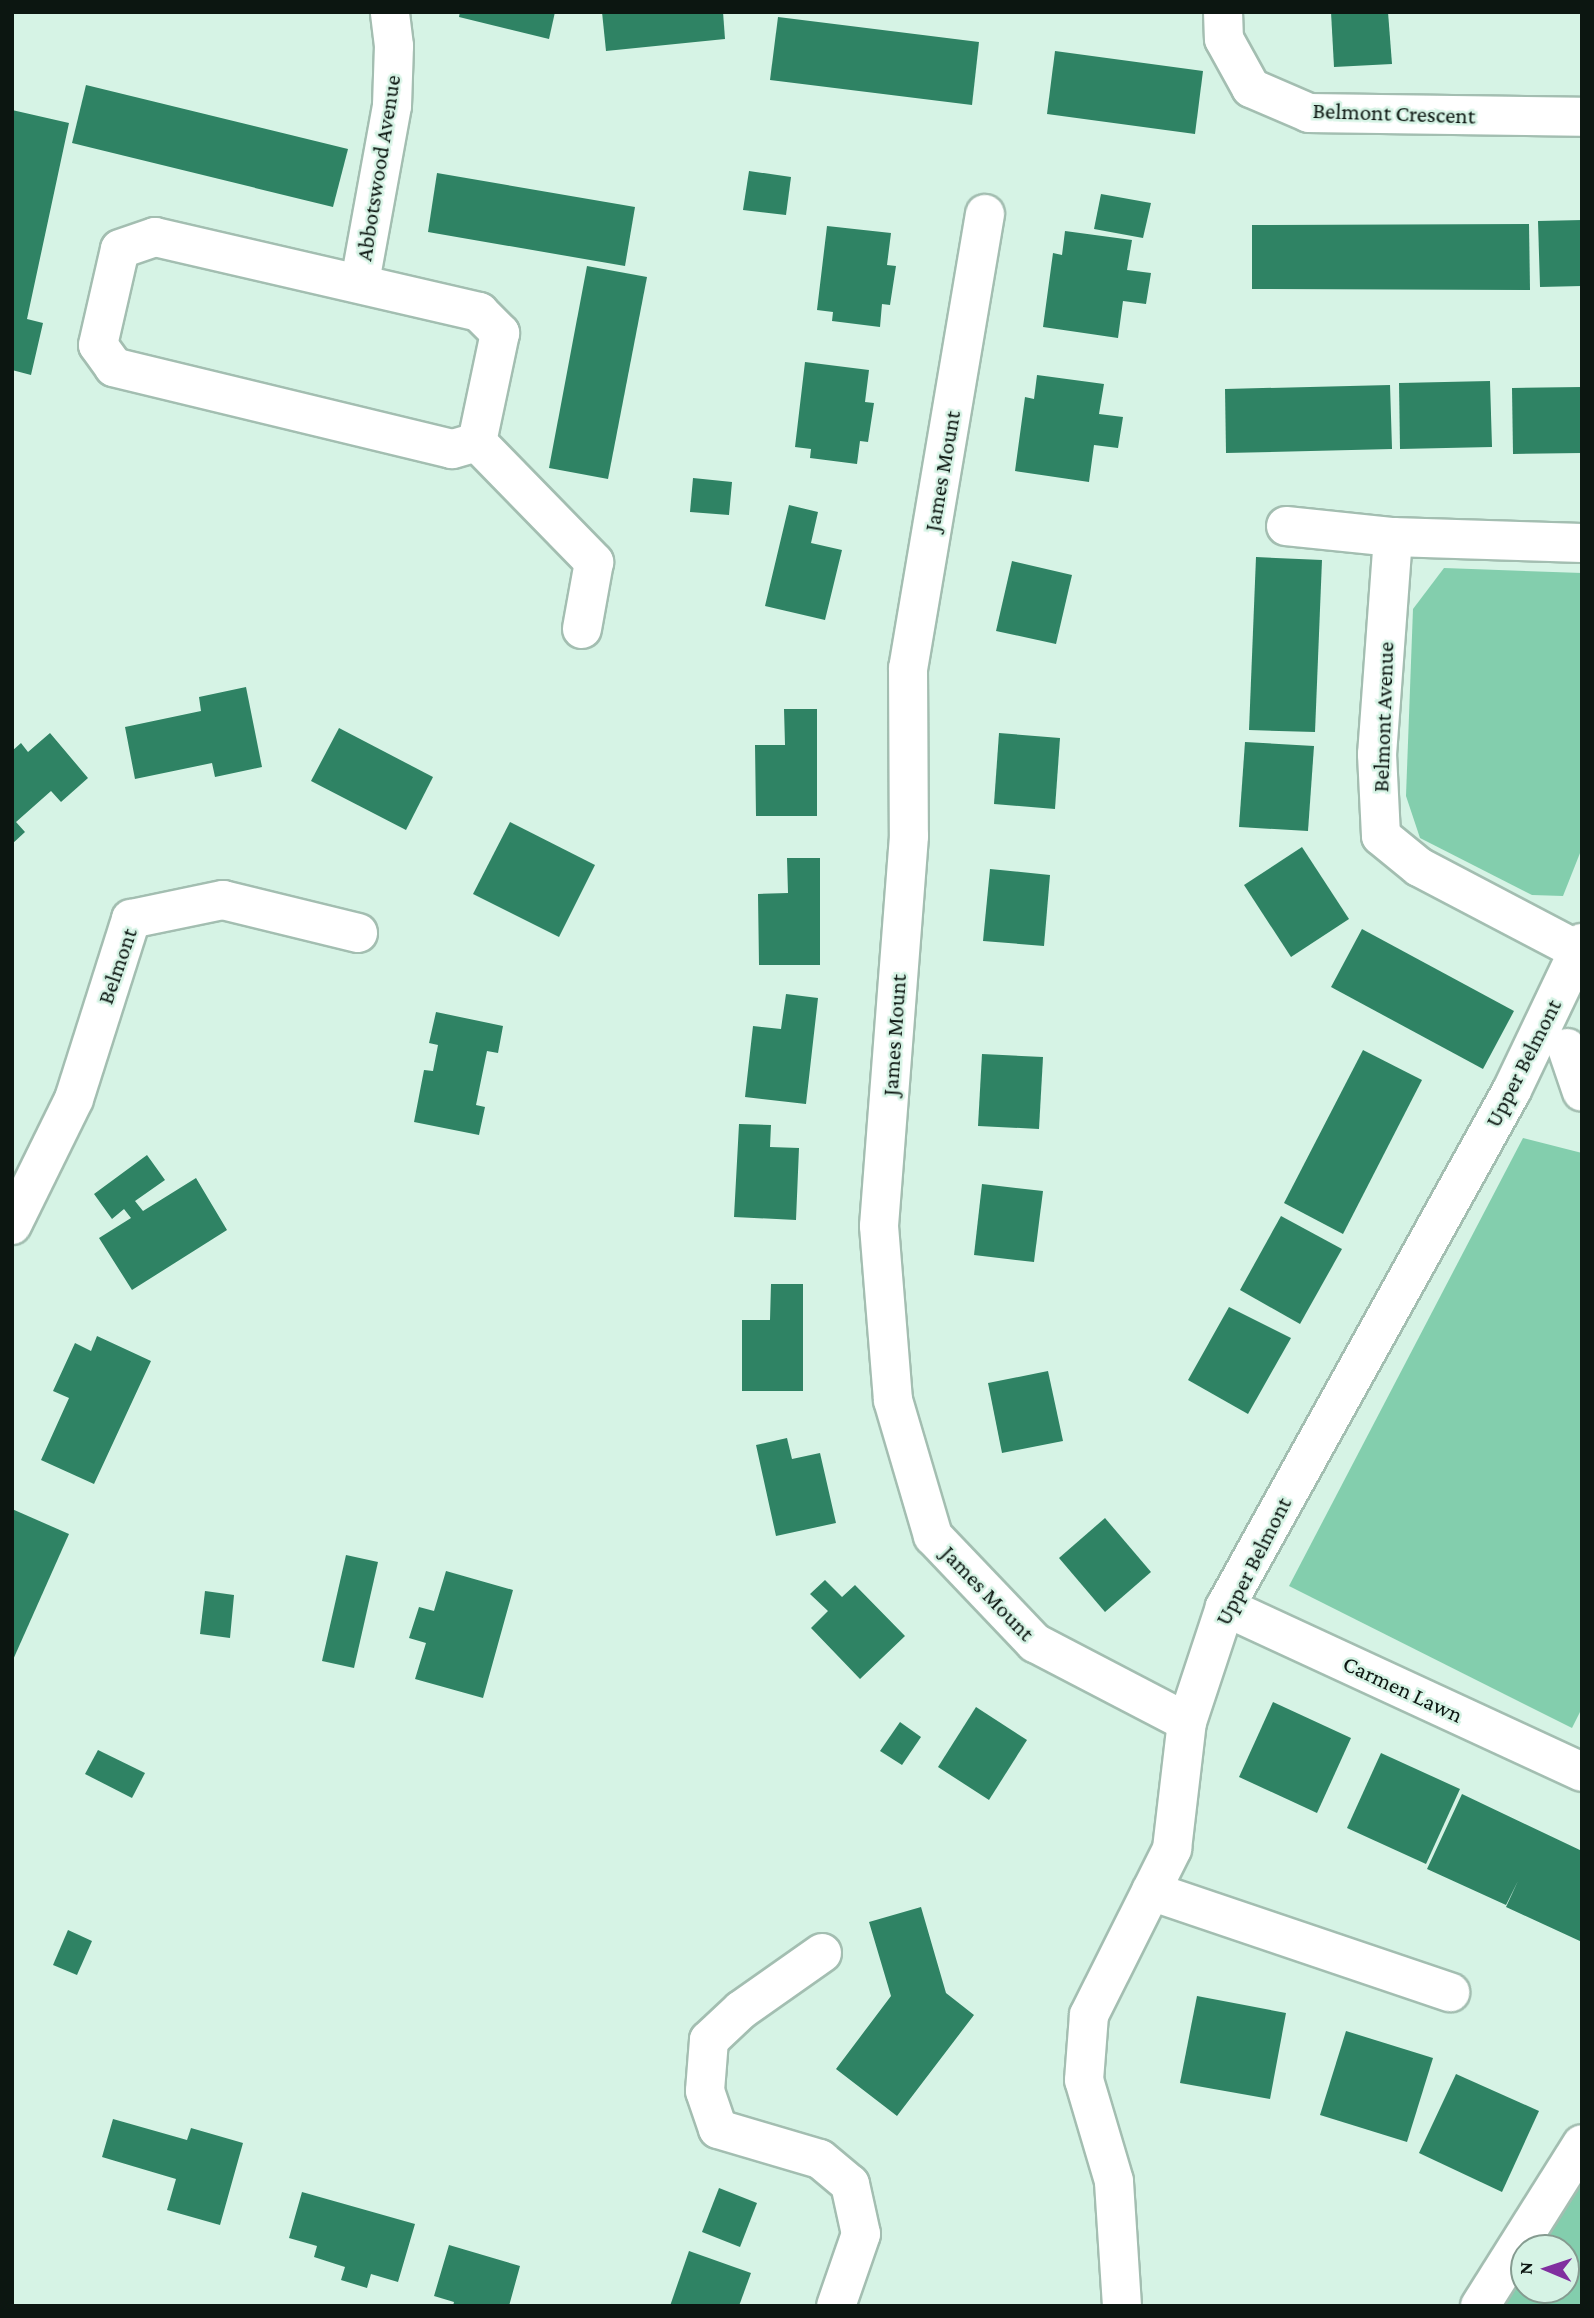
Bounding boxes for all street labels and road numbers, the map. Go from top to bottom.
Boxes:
street label: Abbotswood Avenue [350,73,406,263]
street label: Belmont Crescent [1312,96,1476,130]
street label: James Mount [918,409,966,533]
street label: Belmont Avenue [1367,641,1399,793]
street label: Belmont [91,924,143,1008]
street label: James Mount [876,973,912,1097]
street label: Upper Belmont [1479,994,1567,1132]
street label: Upper Belmont [1209,1492,1297,1630]
street label: James Mount [936,1540,1040,1646]
street label: Carmen Lawn [1339,1649,1467,1729]

